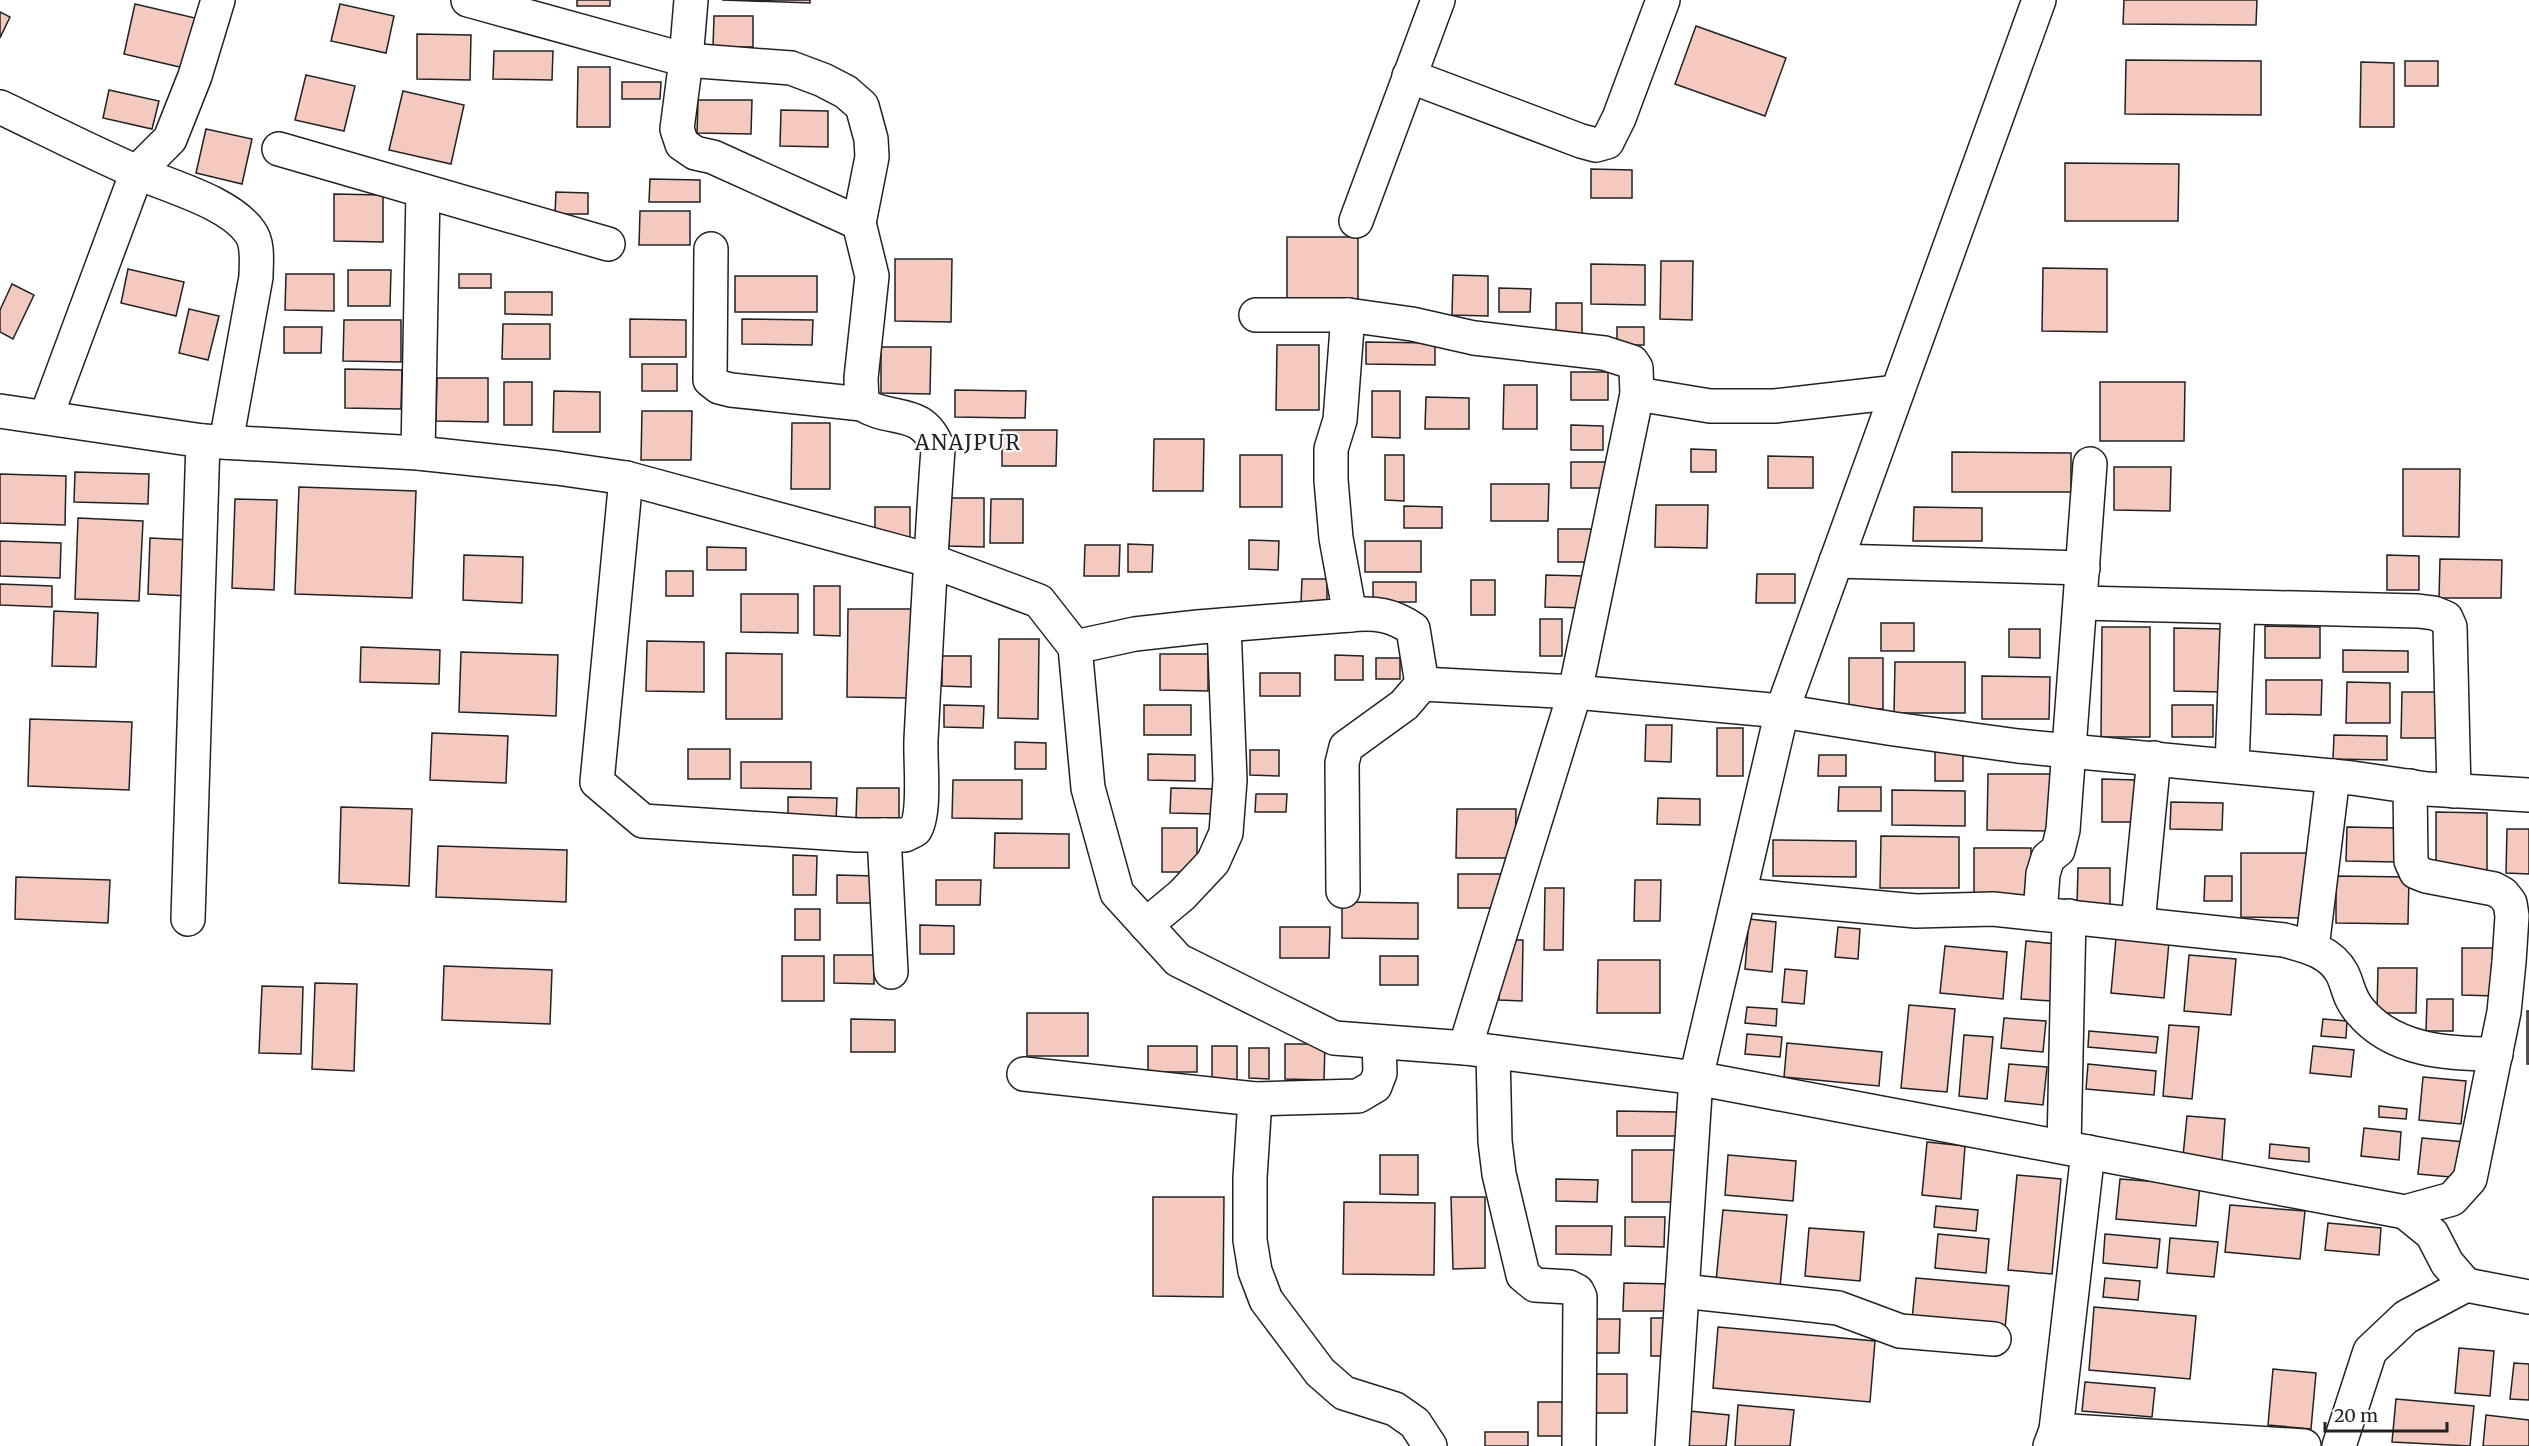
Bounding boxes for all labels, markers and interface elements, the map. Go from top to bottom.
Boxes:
district label: ANAJPUR [914,429,1021,456]
scale bar [2325,1395,2446,1433]
text: 20 m [2334,1404,2378,1427]

